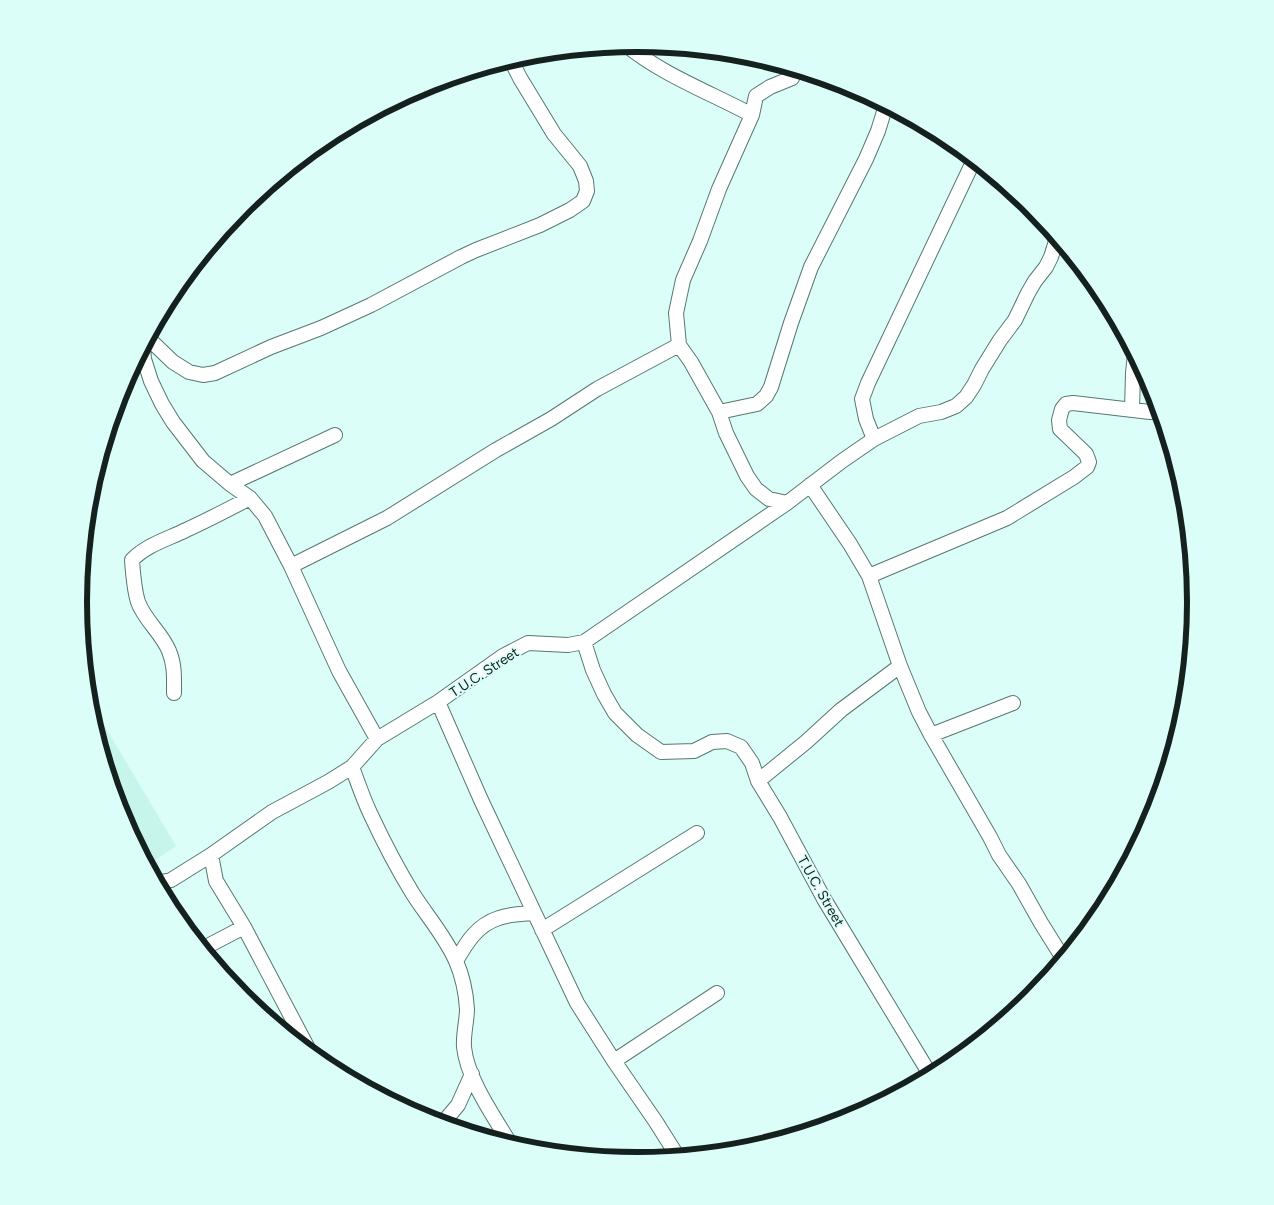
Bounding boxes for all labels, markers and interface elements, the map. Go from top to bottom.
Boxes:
street label: T.U.C. Street [446,644,522,701]
street label: T.U.C. Street [793,853,848,930]

